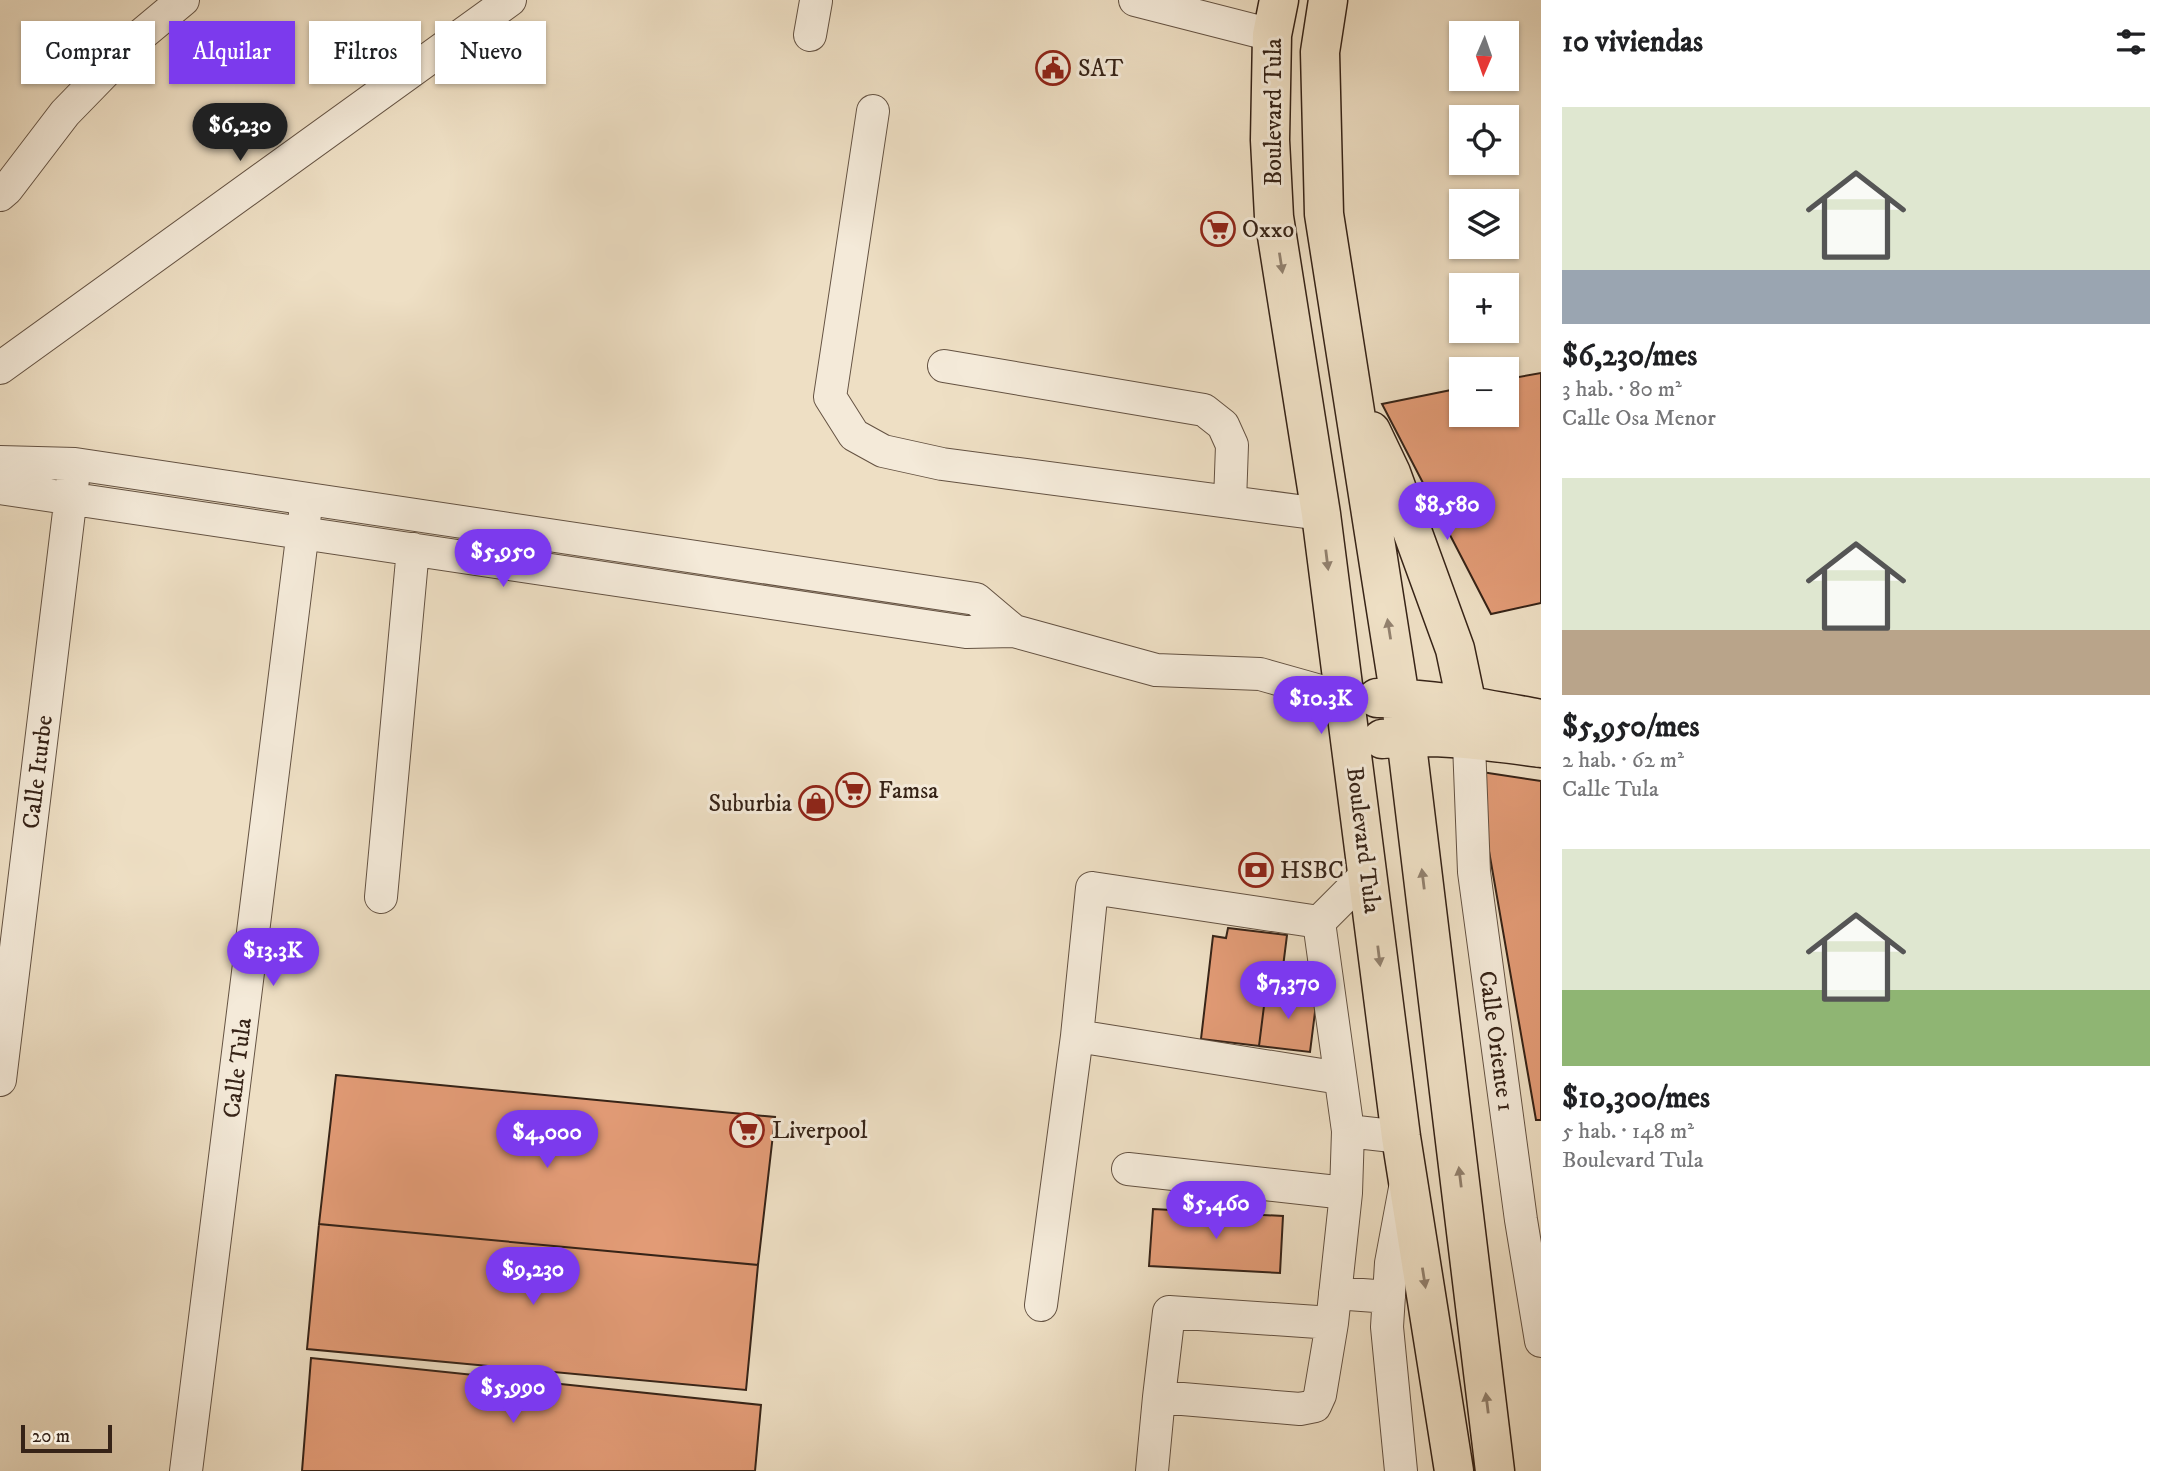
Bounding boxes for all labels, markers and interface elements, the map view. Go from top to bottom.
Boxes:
chip: Comprar [21,21,155,84]
chip: Alquilar [169,21,295,84]
chip: Filtros [309,21,421,84]
chip: Nuevo [435,21,546,84]
north arrow [1449,21,1519,91]
map controls [1449,21,1519,427]
icon: filters [2112,23,2150,61]
text: 10 viviendas [1562,24,1703,61]
street label: Boulevard Tula [1259,37,1289,186]
public building icon: SAT [1034,49,1072,87]
place label: SAT [1078,54,1123,84]
pin: $6,230 [183,104,297,163]
button: locate [1449,105,1519,175]
text: $6,230 [209,111,271,140]
icon: home [1793,152,1919,278]
button: layers [1449,189,1519,259]
supermarket icon: Oxxo [1199,210,1237,248]
place label: Oxxo [1242,215,1294,245]
one-way arrow [1276,252,1287,274]
button: + [1449,273,1519,343]
text: $6,230/mes [1562,338,1697,375]
button: − [1449,357,1519,427]
text: 3 hab. · 80 m² [1562,375,1682,404]
text: Calle Osa Menor [1562,404,1716,433]
pin: $8,580 [1390,482,1504,542]
text: $8,580 [1414,490,1480,519]
icon: home [1793,523,1919,649]
pin: $5,950 [446,530,560,589]
text: $5,950 [471,537,535,566]
one-way arrow [1322,550,1333,572]
one-way arrow [1383,618,1394,640]
pin: $10.3K [1264,676,1378,736]
text: $10.3K [1289,684,1353,713]
text: $5,950/mes [1562,709,1700,746]
street label: Calle Iturbe [16,713,60,831]
text: 2 hab. · 62 m² [1562,746,1684,775]
street label: Boulevard Tula [1339,765,1387,916]
supermarket icon: Famsa [834,771,872,809]
text: Calle Tula [1562,775,1659,804]
place label: Famsa [878,776,939,806]
shop icon: Suburbia [797,784,835,822]
place label: Suburbia [708,789,793,819]
bank icon: HSBC [1237,851,1275,889]
place label: HSBC [1280,856,1344,886]
one-way arrow [1418,867,1429,889]
icon: home [1793,894,1919,1020]
pin: $13.3K [216,928,330,988]
text: $13.3K [243,936,303,965]
one-way arrow [1373,945,1384,967]
pin: $7,370 [1231,962,1345,1021]
text: $7,370 [1256,969,1320,998]
street label: Calle Oriente 1 [1471,969,1521,1113]
street label: Calle Tula [217,1015,259,1120]
text: $10,300/mes [1562,1080,1710,1117]
pin: $4,000 [490,1110,604,1170]
supermarket icon: Liverpool [728,1111,766,1149]
place label: Liverpool [772,1116,868,1146]
text: 5 hab. · 148 m² [1562,1117,1694,1146]
text: $4,000 [512,1118,582,1147]
text: Boulevard Tula [1562,1146,1704,1175]
one-way arrow [1454,1166,1465,1188]
pin: $5,460 [1159,1182,1273,1241]
text: $5,460 [1182,1189,1250,1218]
pin: $9,230 [476,1248,590,1307]
text: $9,230 [502,1255,564,1284]
one-way arrow [1419,1267,1430,1289]
pin: $5,990 [456,1366,570,1425]
text: $5,990 [481,1373,545,1402]
one-way arrow [1482,1392,1493,1414]
scale bar [21,1422,112,1454]
text: 20 m [32,1425,70,1448]

